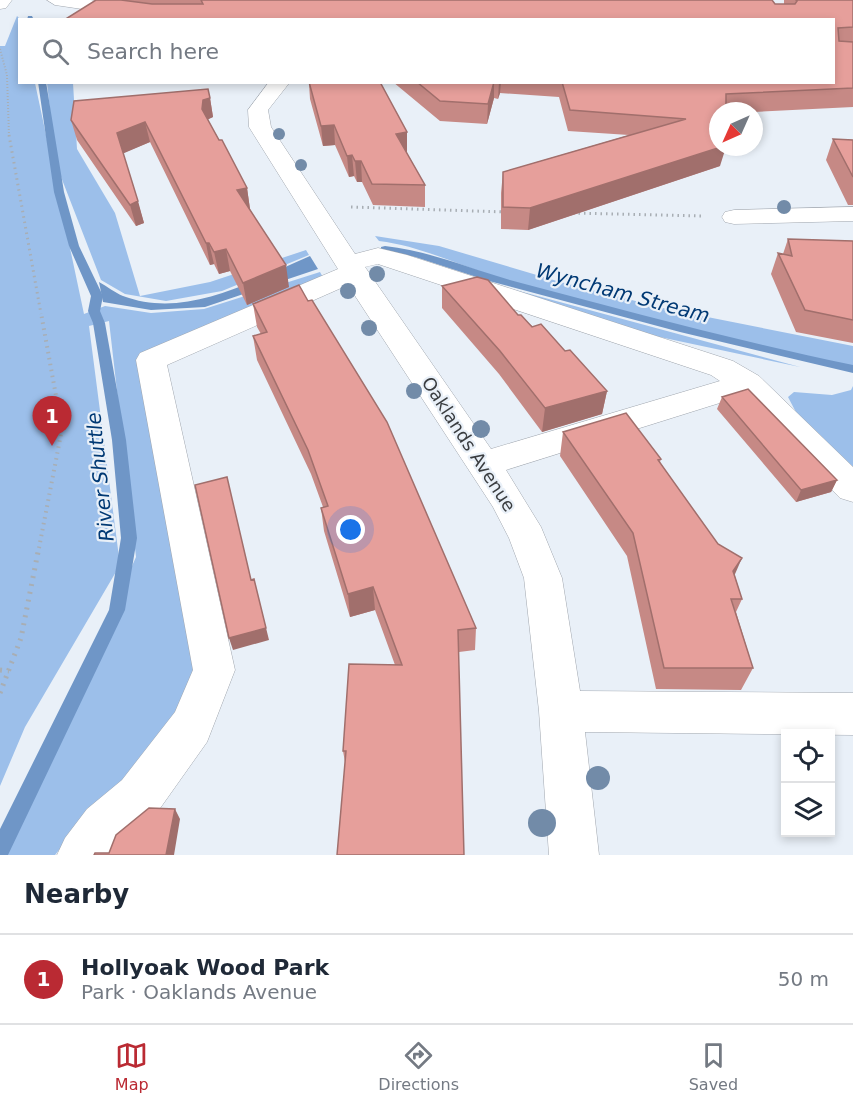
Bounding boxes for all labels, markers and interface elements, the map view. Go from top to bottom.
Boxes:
search box [18,18,835,84]
icon: search [39,35,72,68]
text: Search here [87,39,219,64]
north arrow [709,102,763,156]
water label: Wyncham Stream [534,258,712,328]
street label: Oaklands Avenue [418,373,520,515]
pin: 1 [32,396,72,446]
water label: River Shuttle [81,411,119,543]
your location [336,515,365,544]
map controls [781,729,835,837]
button: locate [781,729,835,783]
button: layers [781,783,835,837]
text: Nearby [24,879,129,909]
text: Hollyoak Wood Park [81,955,329,980]
text: 1 [37,967,50,991]
text: 50 m [778,967,829,991]
text: Park · Oaklands Avenue [81,980,317,1004]
tab: Map [115,1039,149,1094]
tab: Directions [378,1039,459,1094]
tab: Saved [689,1039,738,1094]

